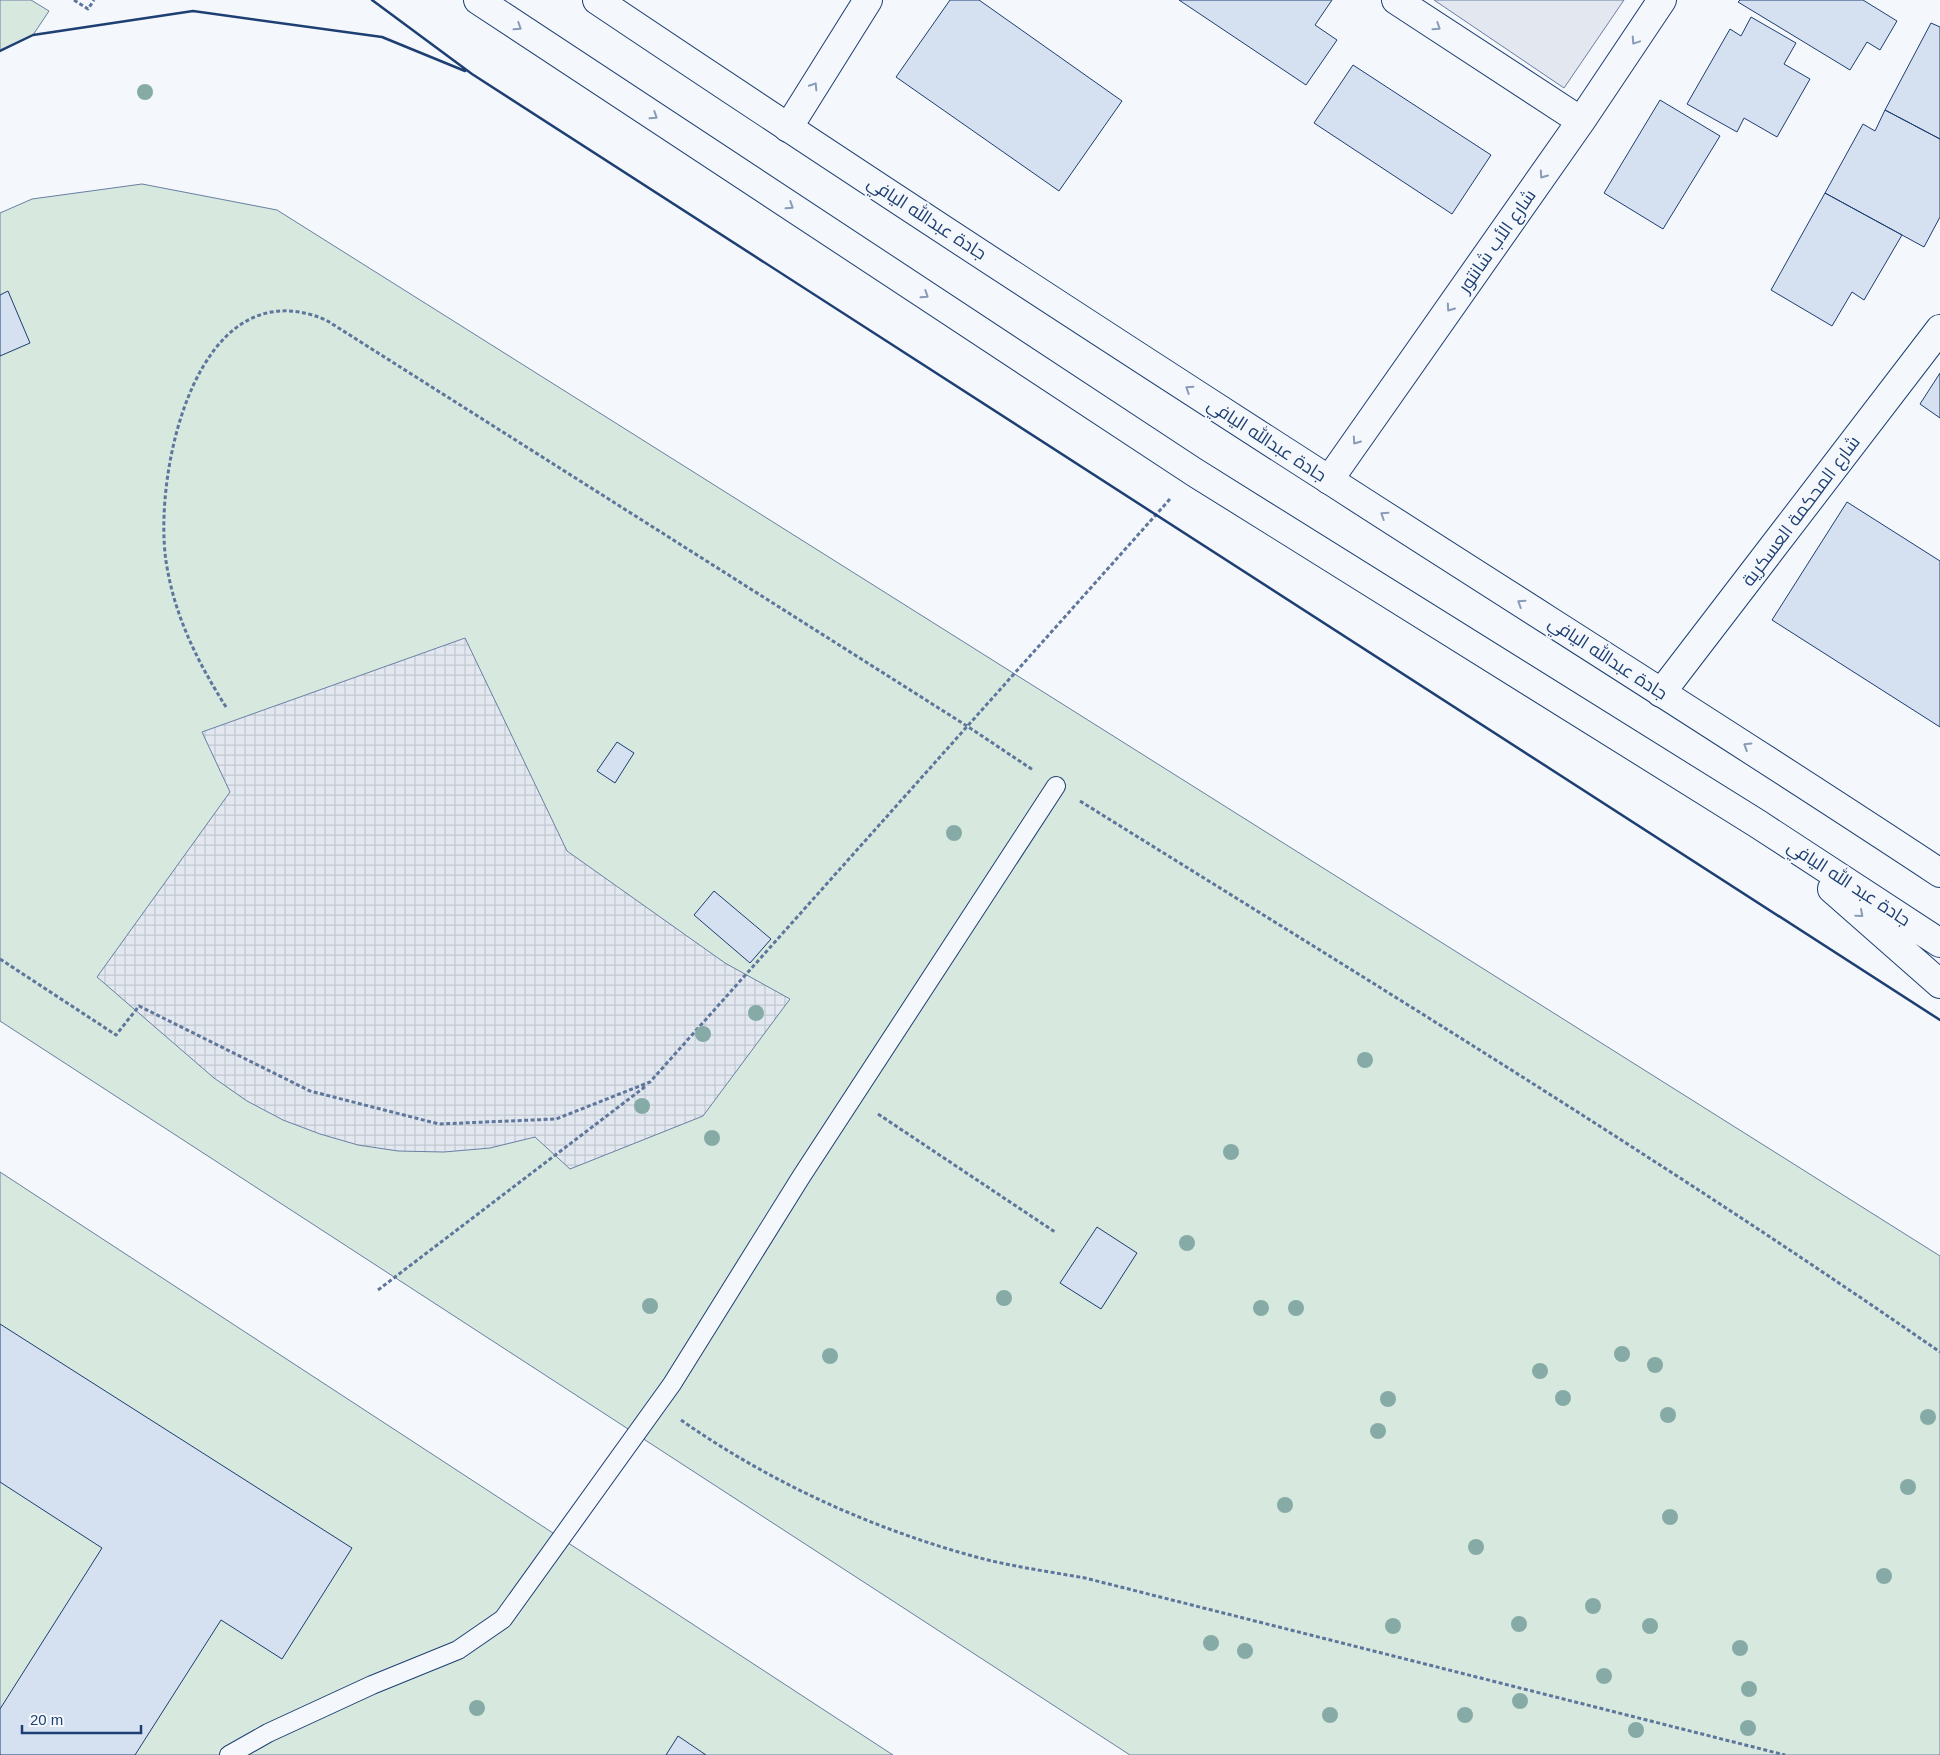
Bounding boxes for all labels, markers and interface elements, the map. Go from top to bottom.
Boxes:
one-way arrow [1432,20,1441,30]
one-way arrow [513,21,522,30]
one-way arrow [1632,35,1641,44]
one-way arrow [808,83,817,92]
one-way arrow [648,110,658,119]
one-way arrow [1540,169,1549,179]
street label: جادة عبدالله اليافي [862,170,991,267]
street label: شارع الأب شانتور [1454,186,1542,298]
one-way arrow [784,200,793,209]
one-way arrow [920,289,929,298]
one-way arrow [1447,302,1456,312]
one-way arrow [1185,386,1194,395]
street label: جادة عبدالله اليافي [1202,392,1331,489]
street label: شارع المحكمة العسكرية [1738,432,1866,591]
one-way arrow [1353,435,1362,445]
one-way arrow [1380,512,1389,522]
one-way arrow [1517,599,1526,609]
street label: جادة عبدالله اليافي [1543,610,1672,707]
one-way arrow [1743,743,1752,752]
street label: جادة عبد الله اليافي [1782,834,1915,934]
one-way arrow [1855,908,1864,917]
scale bar [22,1702,141,1734]
text: 20 m [30,1711,63,1728]

